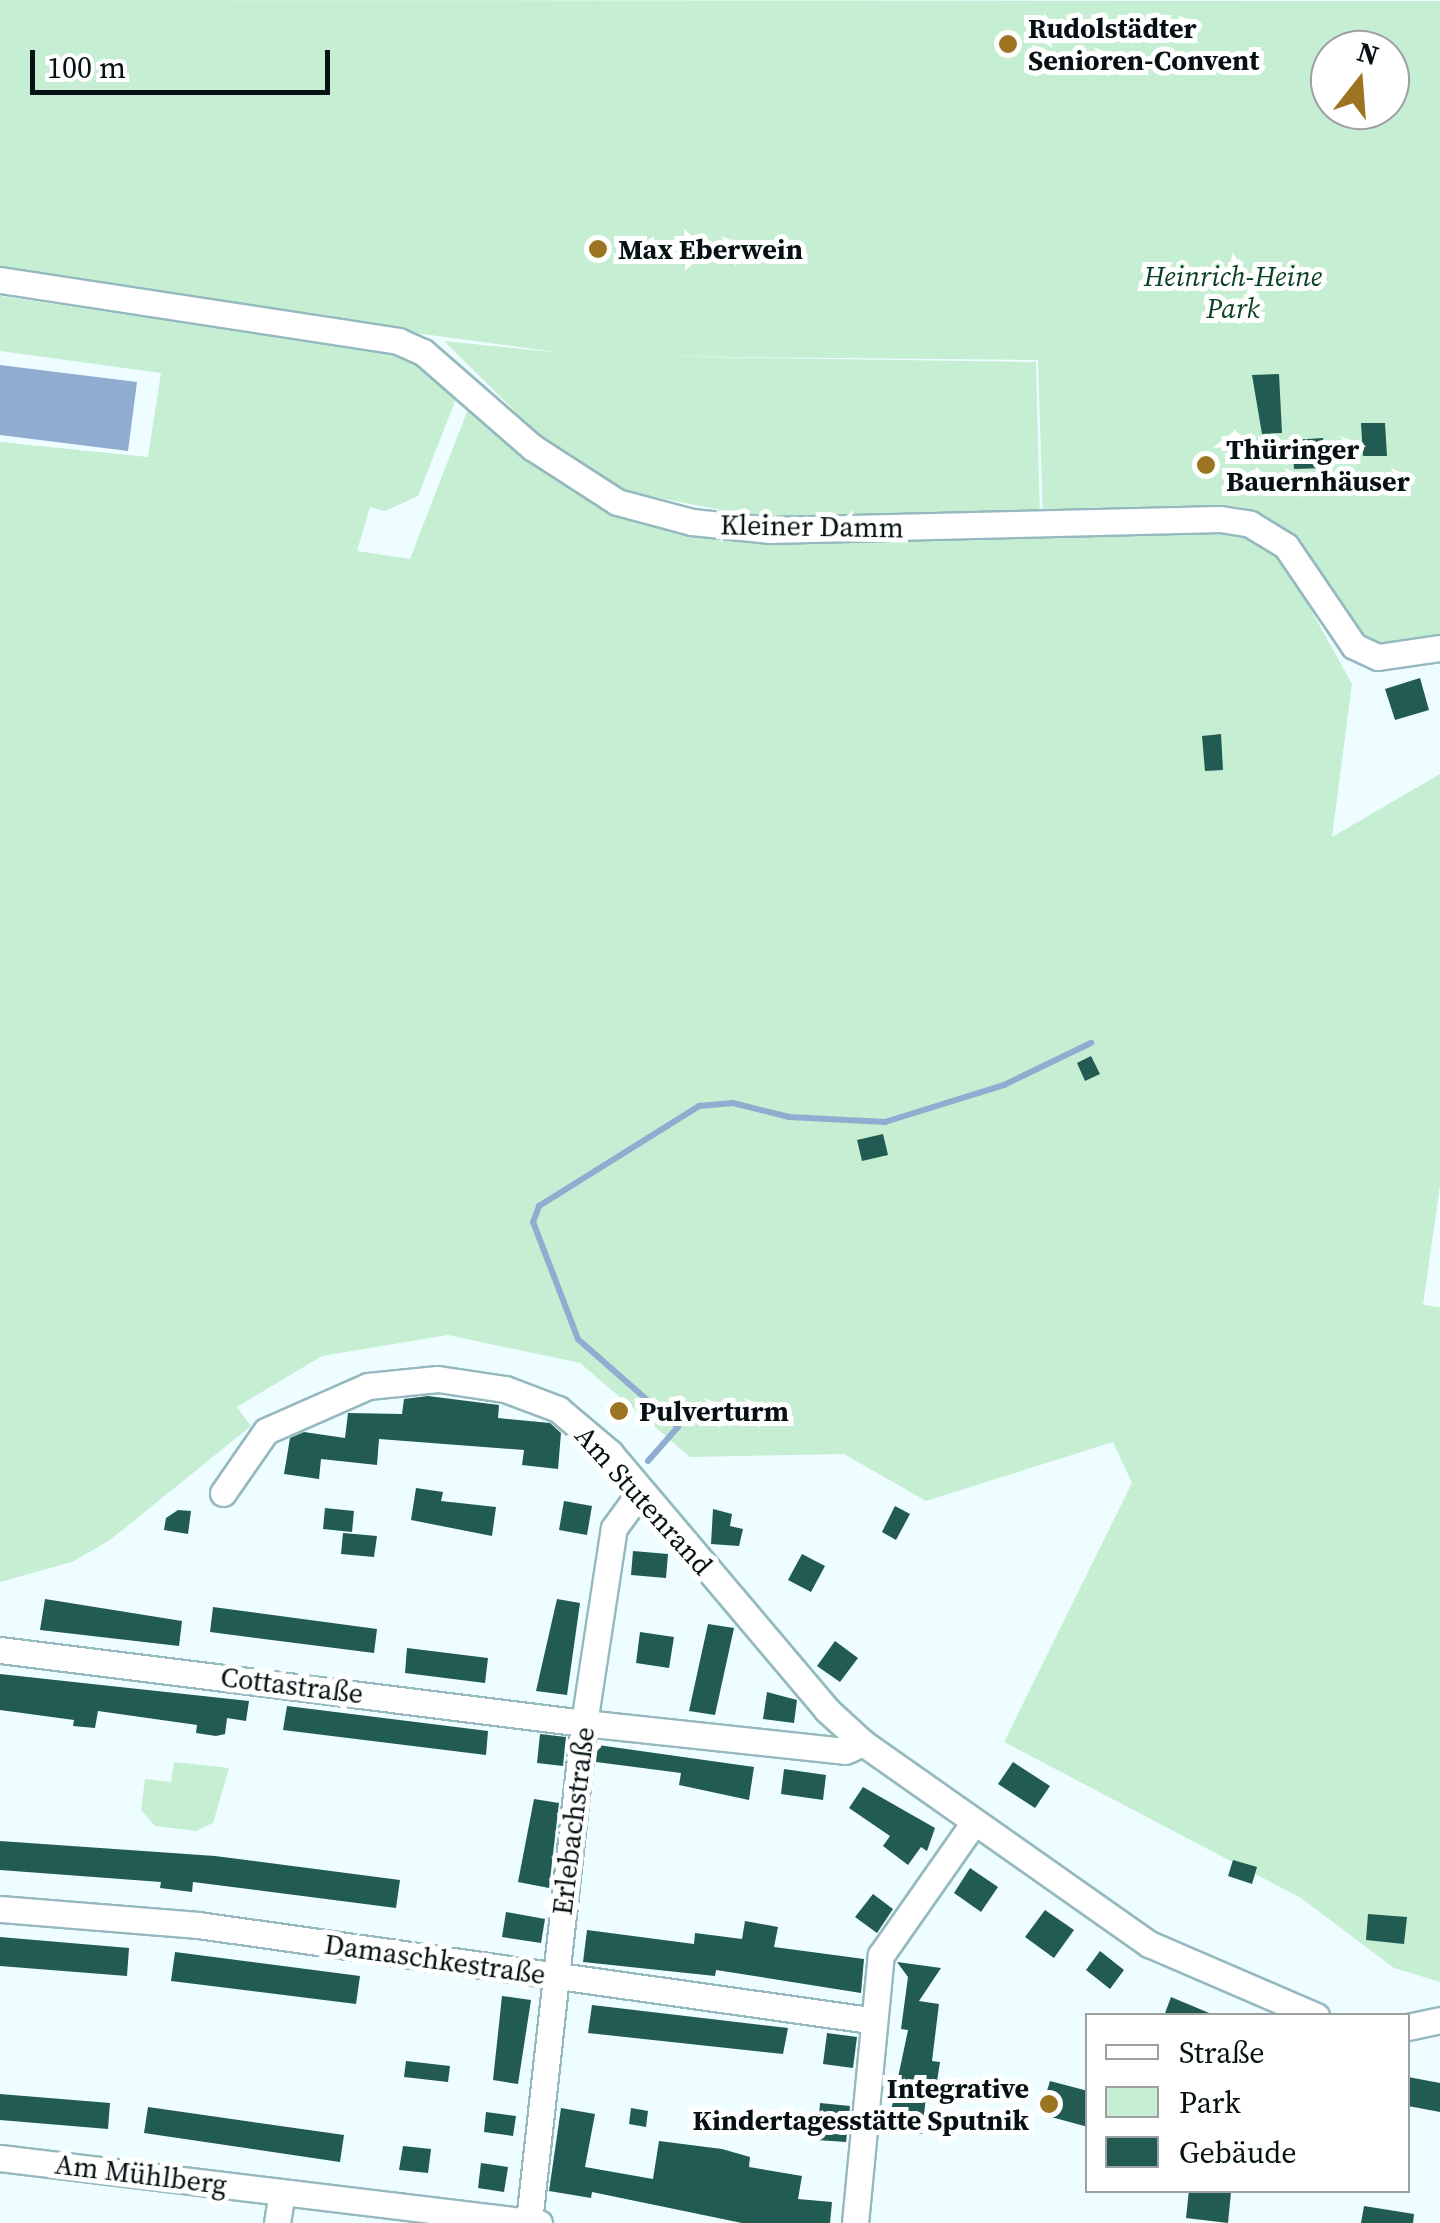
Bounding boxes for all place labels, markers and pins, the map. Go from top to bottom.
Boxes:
place label: Rudolstädter Senioren-Convent [1028,11,1259,77]
marker: Rudolstädter Senioren-Convent [997,33,1019,55]
place label: Max Eberwein [618,232,803,266]
marker: Max Eberwein [587,238,609,260]
place label: Thüringer Bauernhäuser [1226,432,1410,498]
marker: Thüringer Bauernhäuser [1195,454,1217,476]
place label: Pulverturm [639,1394,789,1428]
marker: Pulverturm [608,1400,630,1422]
place label: Integrative Kindertagesstätte Sputnik [692,2071,1029,2137]
marker: Integrative Kindertagesstätte Sputnik [1038,2093,1060,2115]

